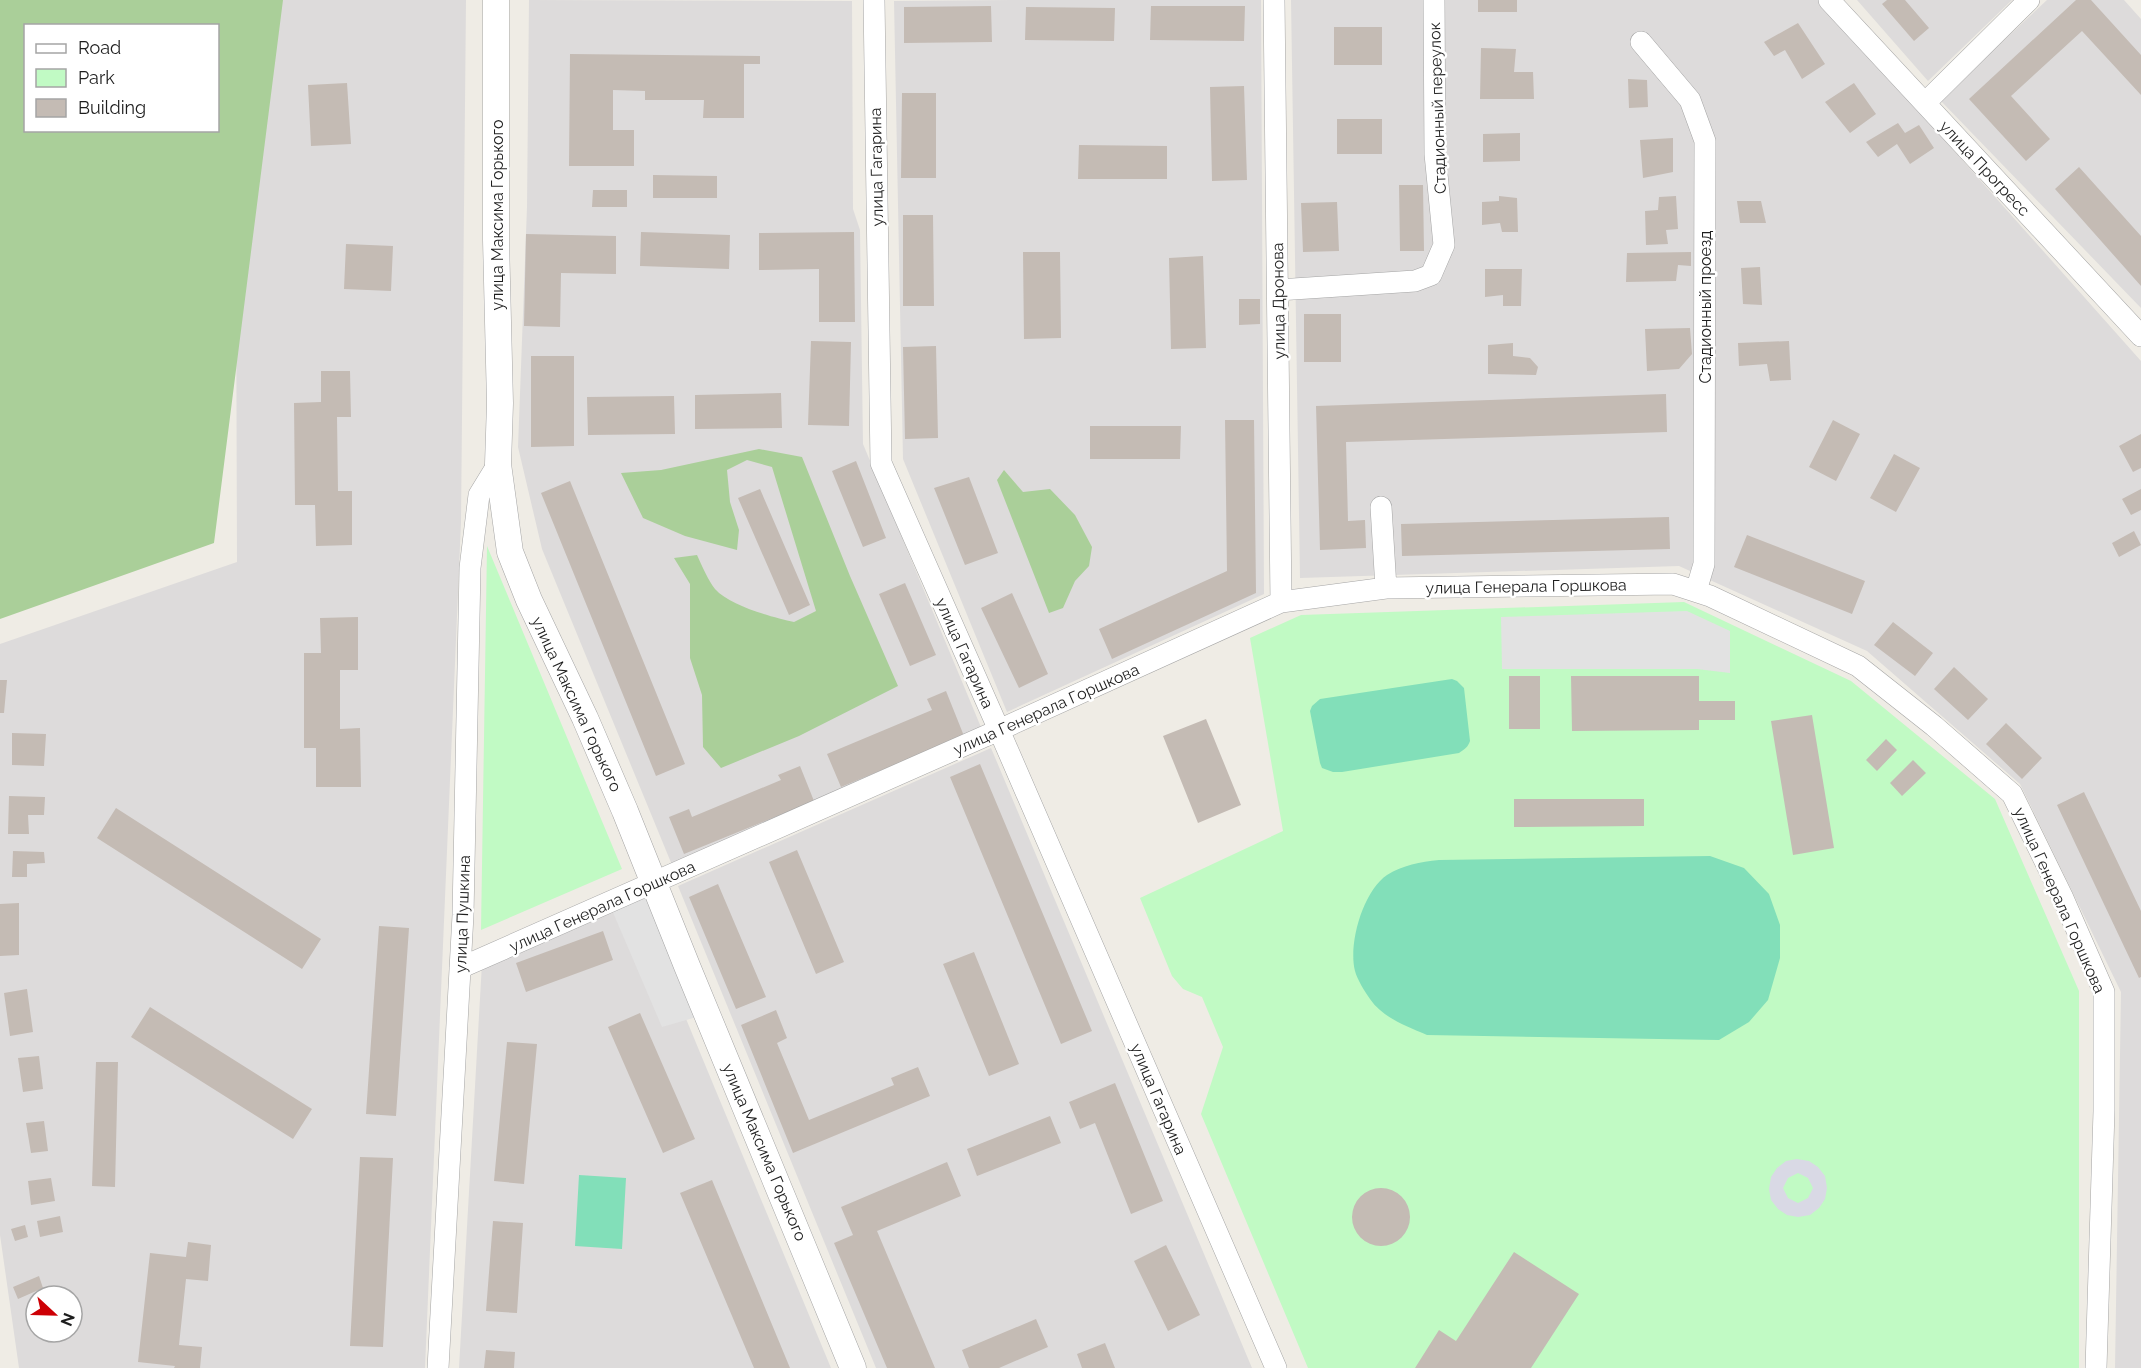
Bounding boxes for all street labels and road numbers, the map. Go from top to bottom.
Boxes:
street label: Стадионный переулок [1425,22,1450,194]
street label: улица Гагарина [866,107,887,227]
street label: улица Прогресс [1936,117,2034,220]
street label: улица Максима Горького [488,119,507,311]
street label: Стадионный проезд [1696,230,1715,384]
street label: улица Дронова [1268,242,1289,360]
street label: улица Генерала Горшкова [1425,575,1627,598]
street label: улица Гагарина [932,595,997,711]
street label: улица Максима Горького [528,614,626,795]
street label: улица Генерала Горшкова [950,660,1142,759]
street label: улица Генерала Горшкова [2010,804,2109,996]
street label: улица Пушкина [451,855,474,973]
street label: улица Генерала Горшкова [506,857,698,956]
street label: улица Гагарина [1127,1041,1191,1158]
street label: улица Максима Горького [718,1061,811,1244]

